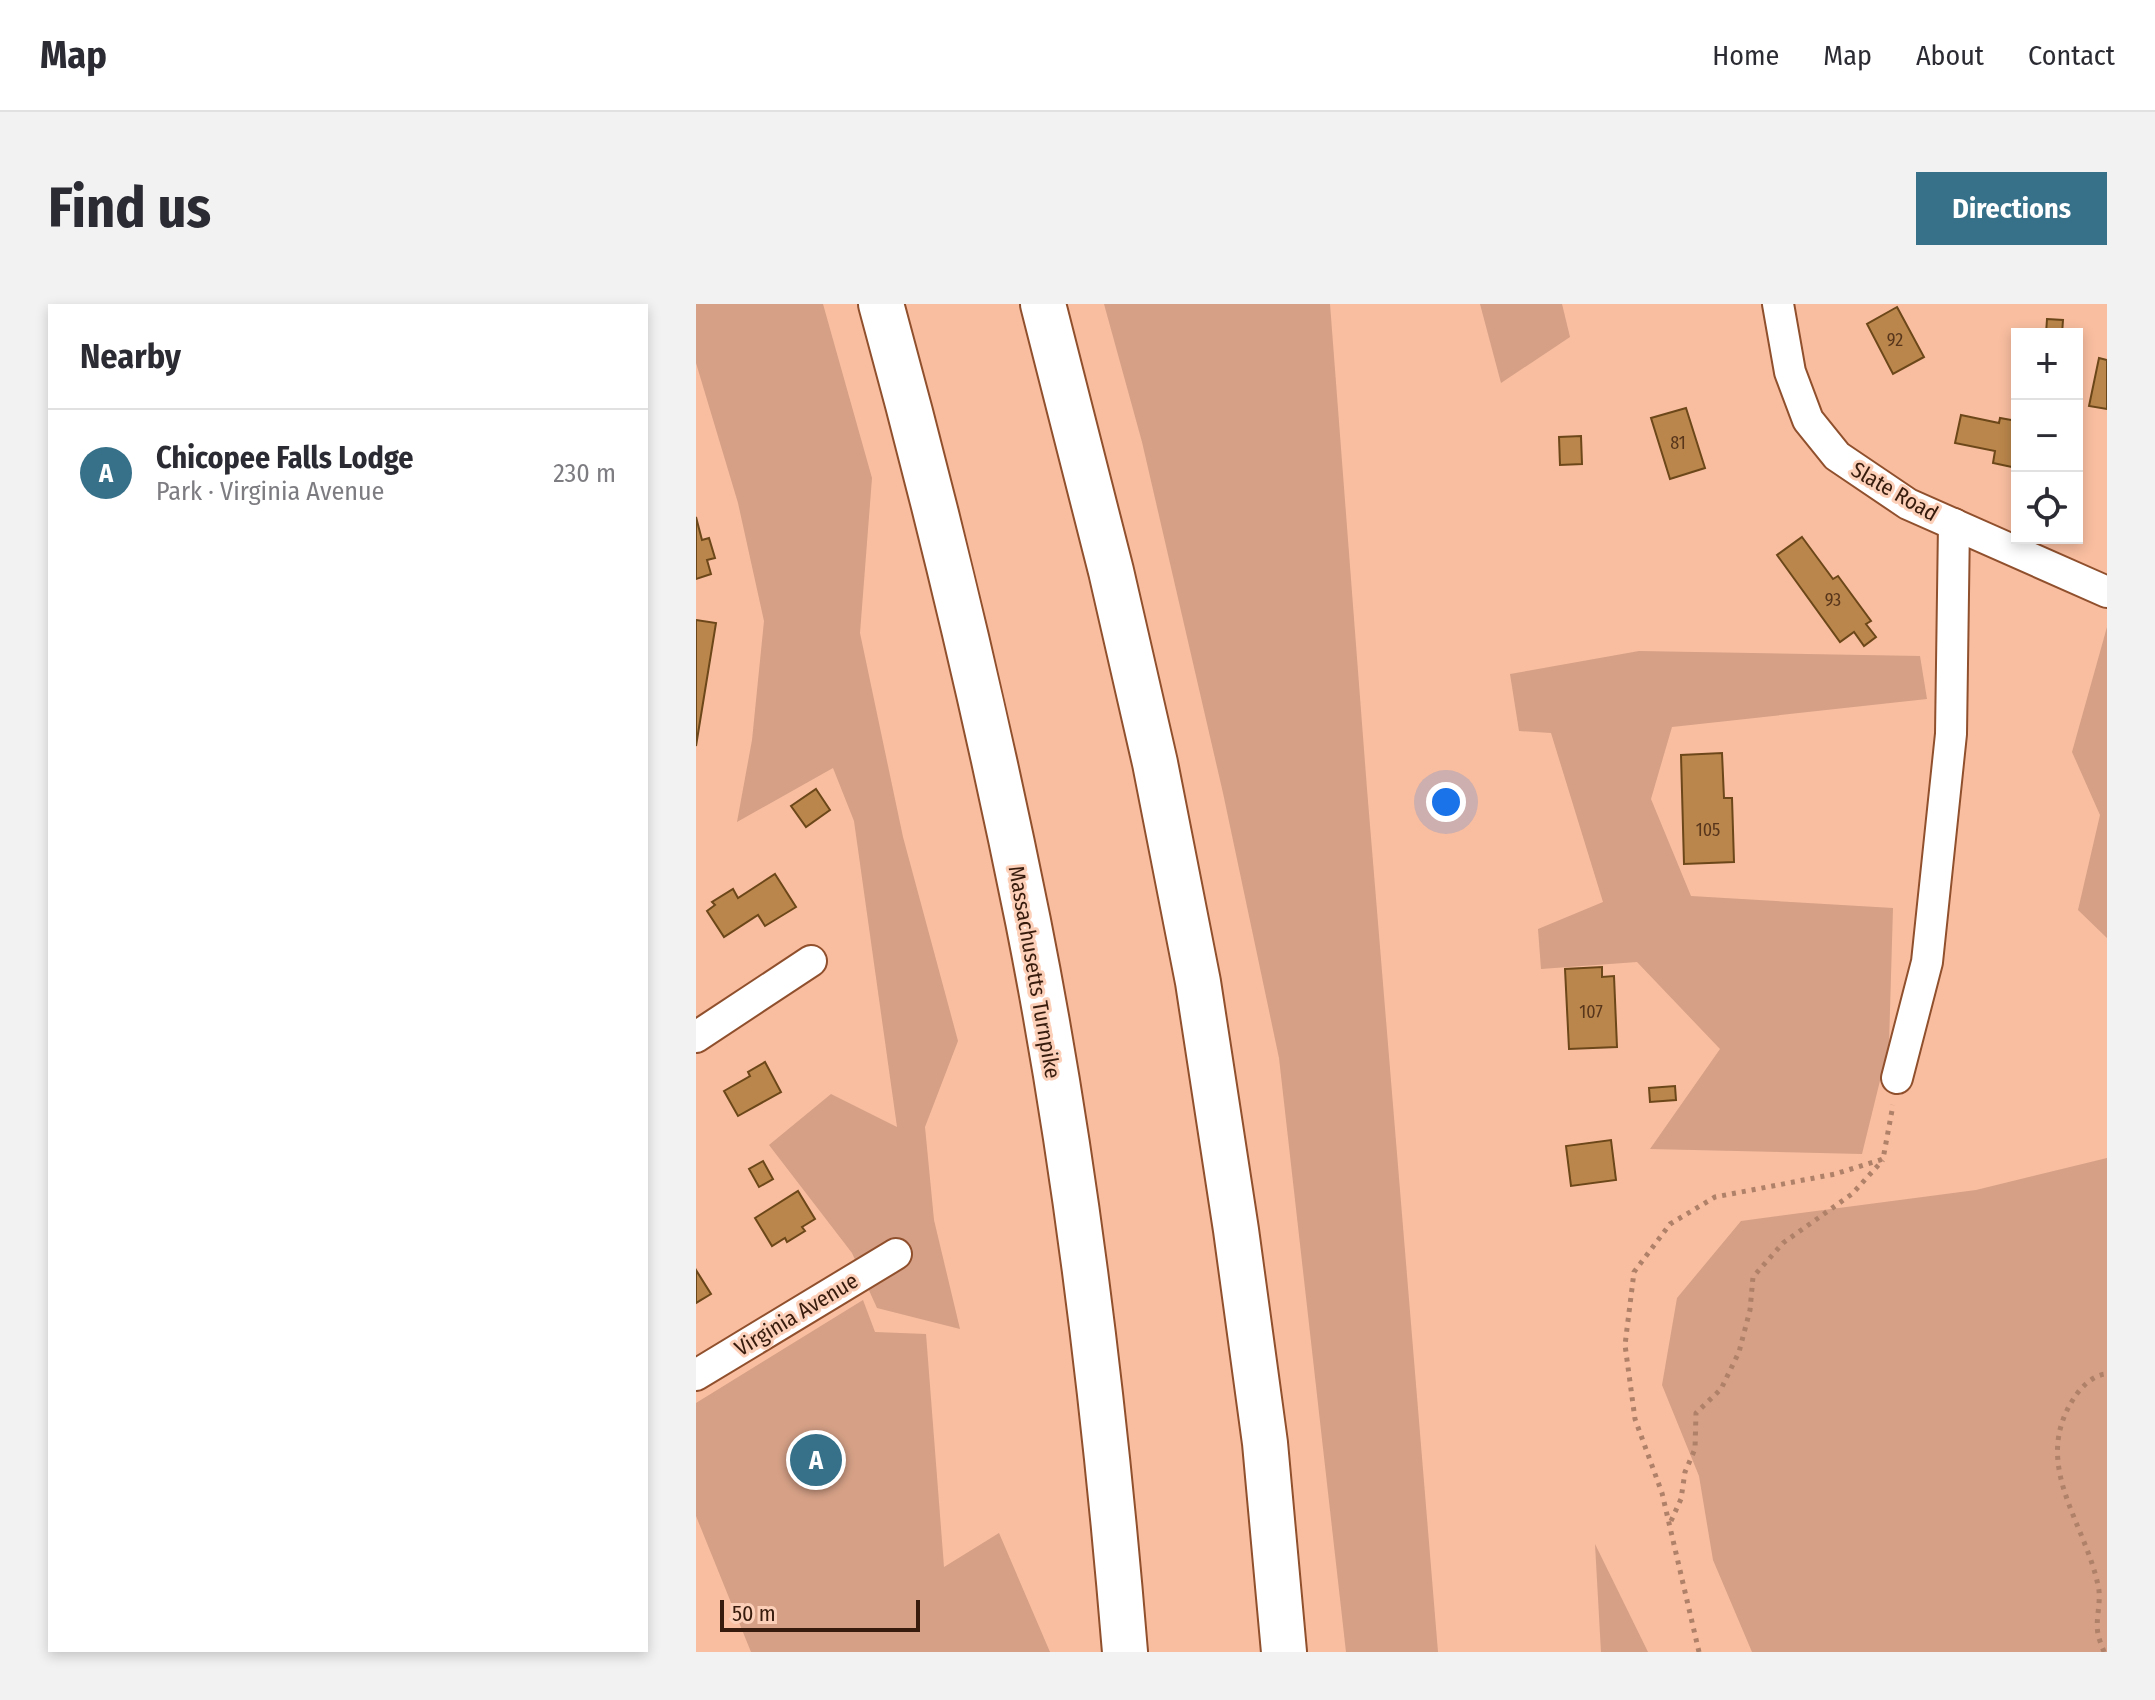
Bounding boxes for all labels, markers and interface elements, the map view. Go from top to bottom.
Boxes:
text: Map [40,32,107,78]
text: Home [1712,39,1779,72]
text: Map [1823,39,1872,72]
text: About [1916,39,1984,72]
text: Contact [2028,39,2115,72]
button: Directions [1916,172,2107,245]
text: Find us [48,175,211,242]
map controls [2011,328,2083,544]
button: + [2011,328,2083,400]
house number: 92 [1887,329,1903,351]
text: Nearby [80,336,181,377]
button: − [2011,400,2083,472]
house number: 81 [1670,432,1686,454]
text: Chicopee Falls Lodge [156,440,413,476]
street label: Slate Road [1846,456,1943,527]
text: A [99,458,113,489]
text: 230 m [553,458,616,489]
button: locate [2011,472,2083,544]
text: Park · Virginia Avenue [156,476,384,507]
house number: 93 [1825,589,1841,611]
your location [1426,782,1466,822]
house number: 105 [1696,819,1720,841]
street label: Massachusetts Turnpike [1003,864,1067,1081]
house number: 107 [1579,1001,1603,1023]
street label: Virginia Avenue [730,1267,863,1362]
pin: A [790,1430,842,1490]
scale bar [720,1596,920,1632]
text: 50 m [732,1600,776,1627]

